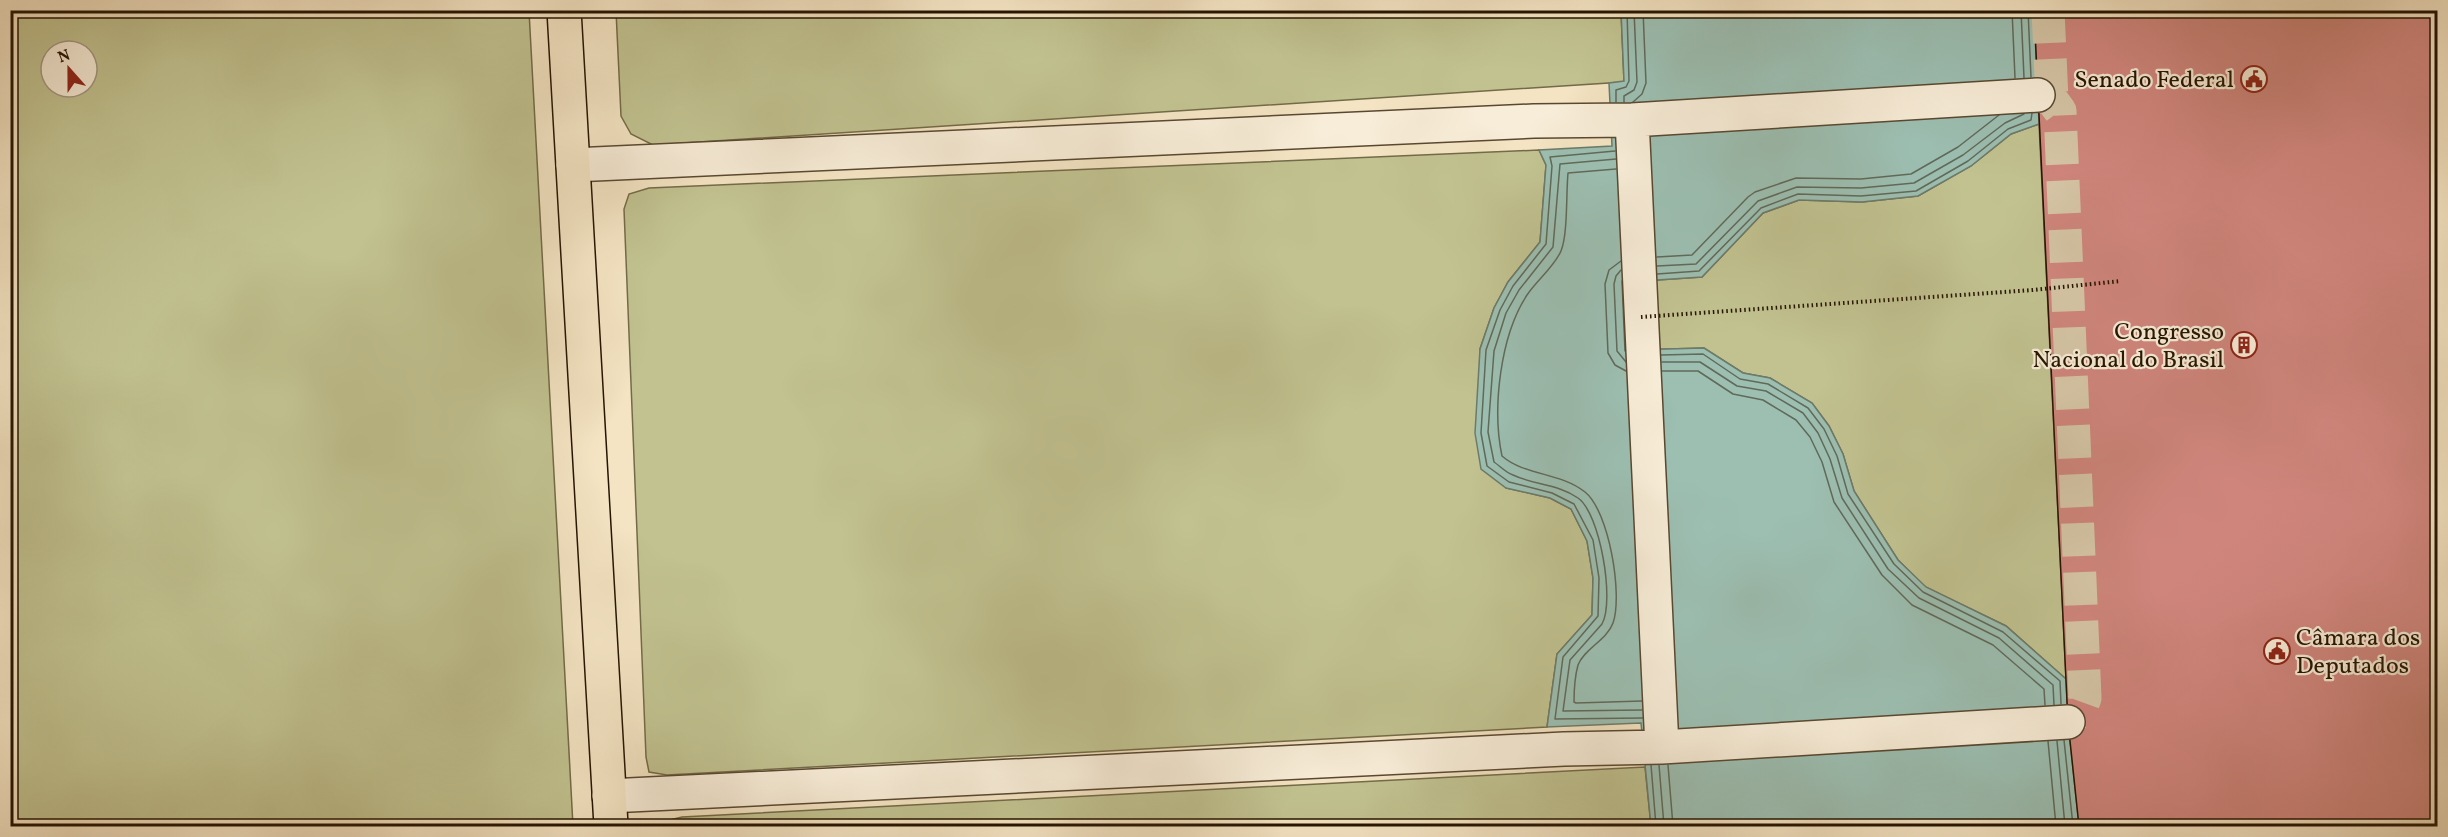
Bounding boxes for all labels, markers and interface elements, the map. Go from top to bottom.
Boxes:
north arrow [39,39,99,99]
text: N [55,44,74,69]
place label: Senado Federal [2074,64,2234,98]
public building icon: Senado Federal [2239,64,2269,94]
place label: Congresso Nacional do Brasil [2033,316,2224,378]
building icon: Congresso Nacional do Brasil [2229,330,2259,360]
place label: Câmara dos Deputados [2296,622,2420,684]
public building icon: Câmara dos Deputados [2262,636,2292,666]

